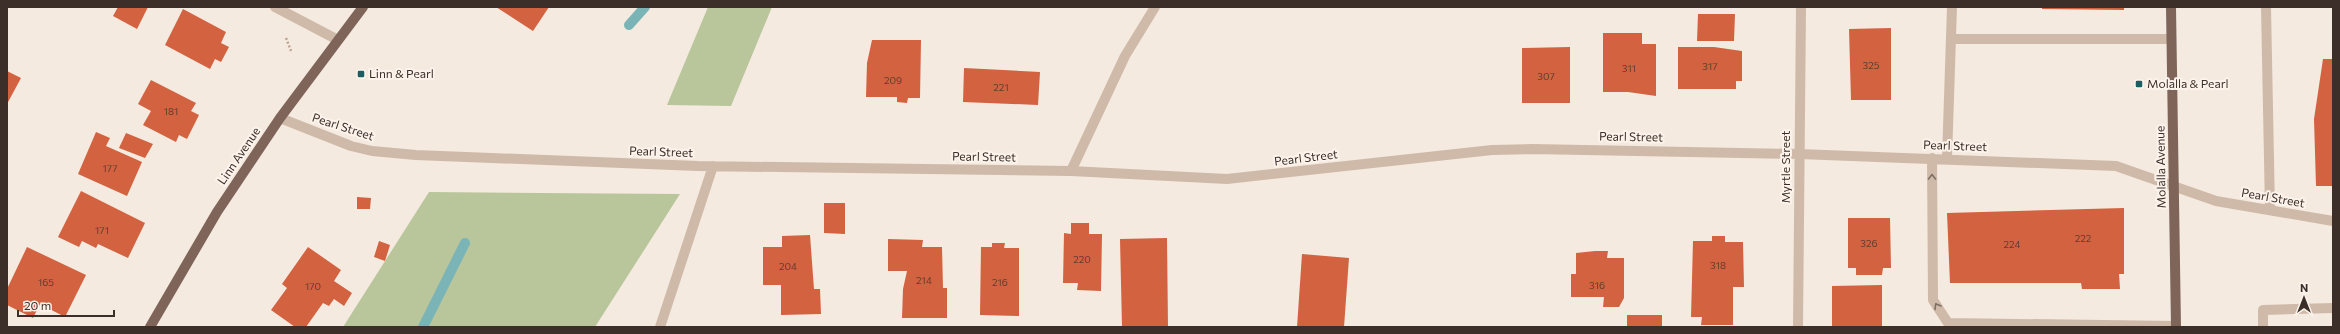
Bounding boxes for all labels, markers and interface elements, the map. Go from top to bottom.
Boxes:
house number: 325 [1863,59,1880,71]
house number: 317 [1702,60,1718,72]
house number: 311 [1622,62,1636,74]
place label: Linn & Pearl [369,66,434,80]
marker: Linn & Pearl [356,69,366,79]
house number: 307 [1537,70,1555,82]
house number: 209 [884,74,902,86]
place label: Molalla & Pearl [2147,76,2229,90]
marker: Molalla & Pearl [2134,79,2144,89]
house number: 221 [993,81,1009,93]
house number: 181 [164,105,178,117]
street label: Pearl Street [311,110,376,143]
street label: Linn Avenue [214,124,262,187]
street label: Molalla Avenue [2152,126,2168,208]
street label: Pearl Street [1599,128,1663,144]
street label: Myrtle Street [1778,131,1792,203]
street label: Pearl Street [1923,137,1987,153]
street label: Pearl Street [629,143,693,159]
street label: Pearl Street [1273,146,1339,168]
street label: Pearl Street [952,148,1016,164]
house number: 177 [103,162,117,174]
one-way arrow [1928,174,1936,180]
street label: Pearl Street [2240,185,2306,209]
house number: 171 [95,224,109,236]
house number: 222 [2075,232,2092,244]
house number: 326 [1860,237,1878,249]
house number: 224 [2004,238,2020,250]
house number: 220 [1073,253,1091,265]
house number: 318 [1710,259,1726,271]
house number: 204 [779,260,797,272]
house number: 214 [916,274,932,286]
house number: 165 [38,276,54,288]
house number: 216 [992,276,1008,288]
north arrow [2284,278,2324,318]
house number: 316 [1589,279,1605,291]
house number: 170 [305,280,321,292]
text: N [2300,281,2308,294]
scale bar [18,292,114,318]
text: 20 m [24,298,51,312]
one-way arrow [1934,303,1941,310]

